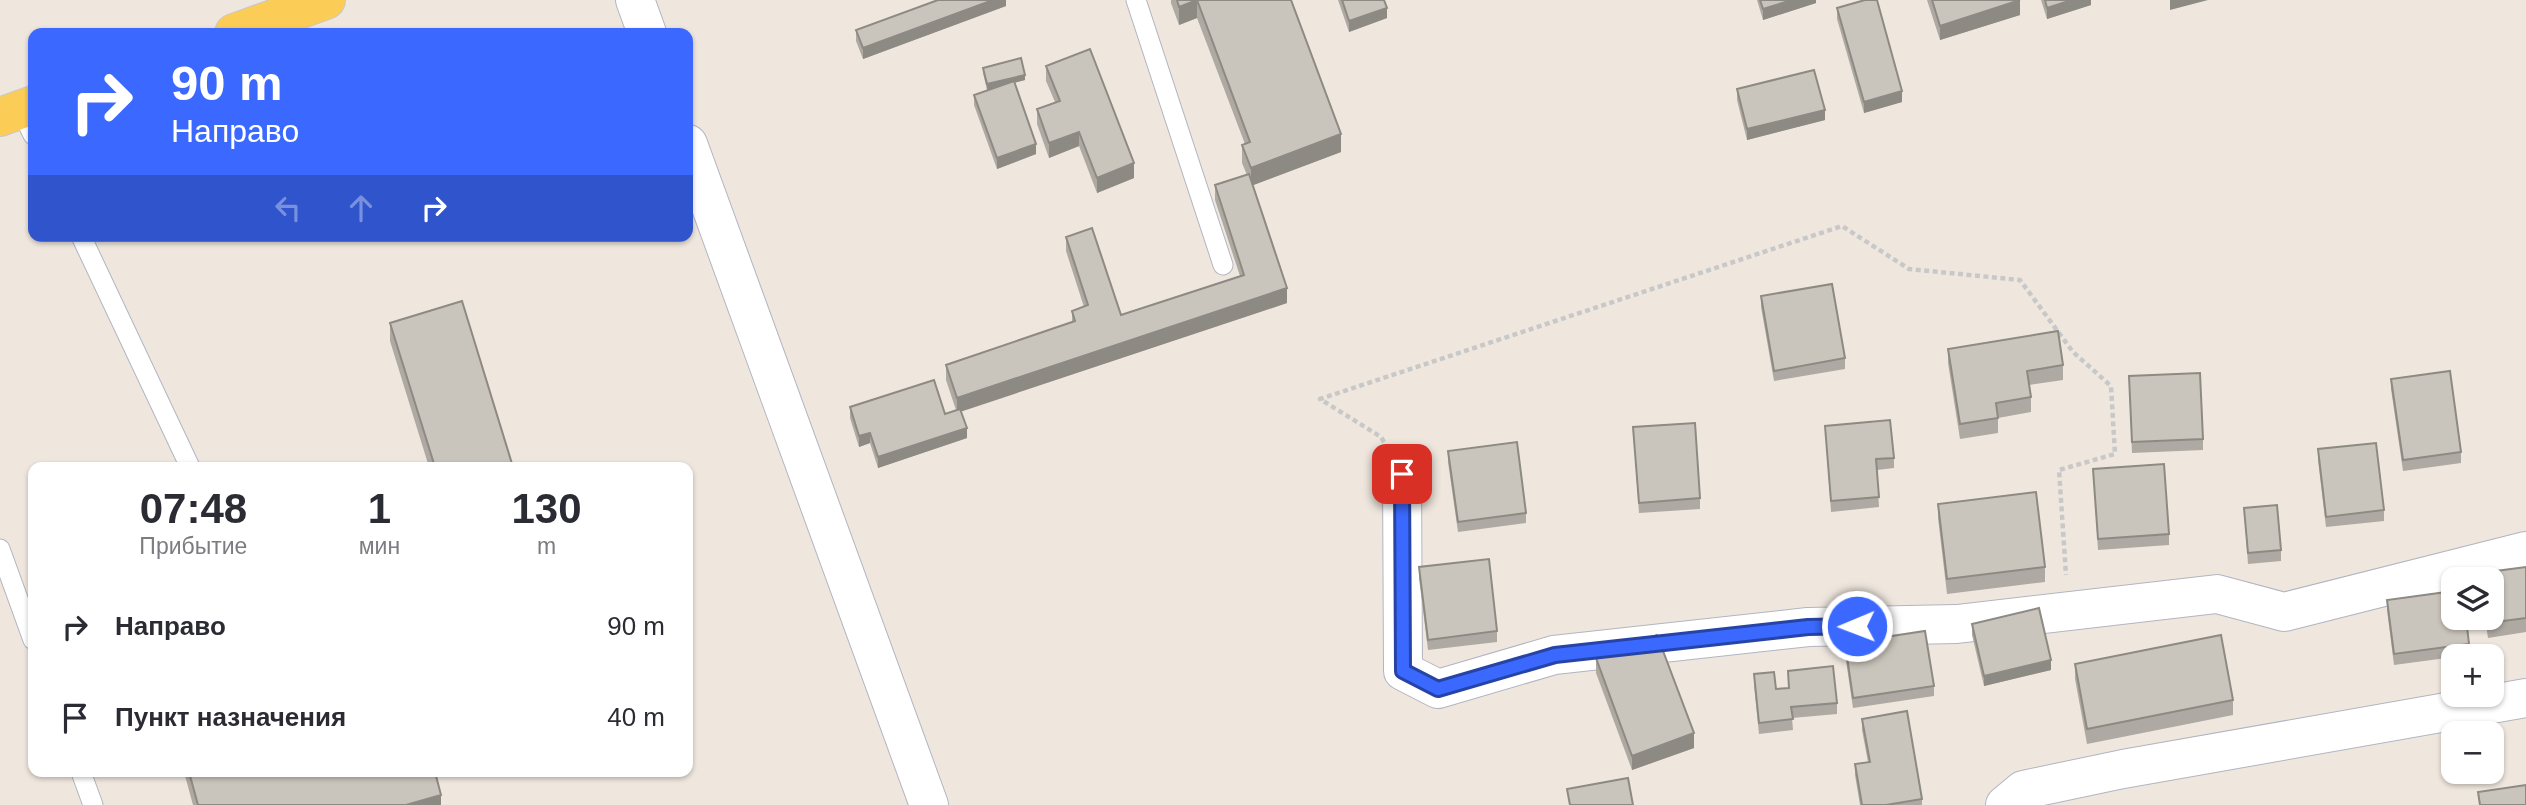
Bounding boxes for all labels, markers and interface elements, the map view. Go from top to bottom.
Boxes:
icon: right [56,56,147,147]
text: 90 m [171,56,283,110]
text: Направо [171,113,299,149]
icon: left [269,189,307,227]
icon: ahead [342,189,380,227]
icon: right [415,189,453,227]
pin [1372,444,1432,504]
icon: arrive [1383,455,1421,493]
text: 07:48 [140,485,247,532]
text: 1 [368,485,391,532]
text: 130 [512,485,582,532]
text: Прибытие [139,533,247,559]
text: мин [359,533,400,559]
text: m [537,533,556,559]
map controls [2441,567,2504,784]
button: layers [2441,567,2504,630]
position arrow [1820,589,1894,663]
icon: right [56,608,94,646]
text: Направо [115,611,226,641]
text: 90 m [607,611,665,641]
button: + [2441,644,2504,707]
icon: arrive [56,699,94,737]
text: Пункт назначения [115,702,346,732]
text: 40 m [607,702,665,732]
button: − [2441,721,2504,784]

